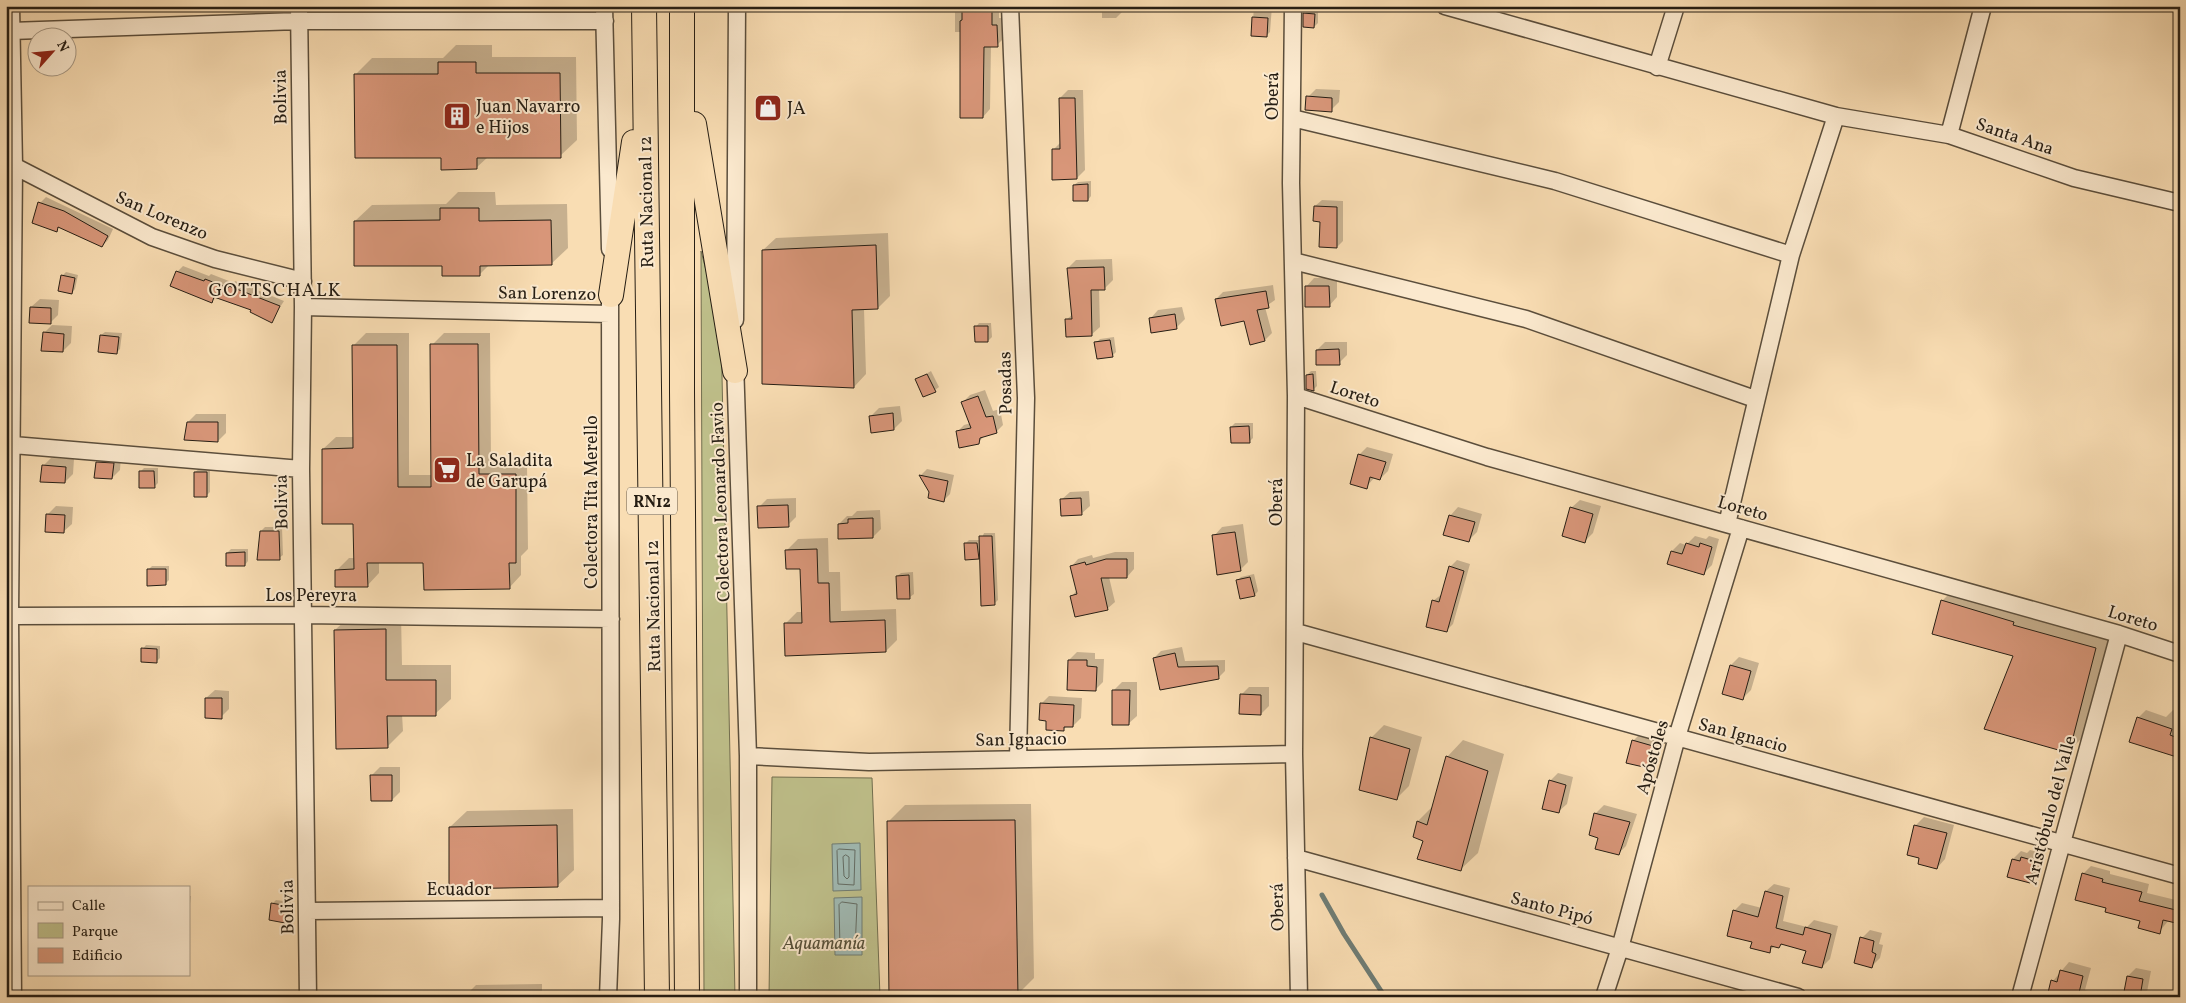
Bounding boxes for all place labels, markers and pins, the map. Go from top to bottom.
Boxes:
shop icon: JA [753,93,783,123]
place label: Juan Navarro e Hijos [476,95,580,141]
place label: JA [787,97,806,122]
building icon: Juan Navarro e Hijos [442,101,472,131]
place label: La Saladita de Garupá [466,449,553,495]
supermarket icon: La Saladita de Garupá [432,455,462,485]

